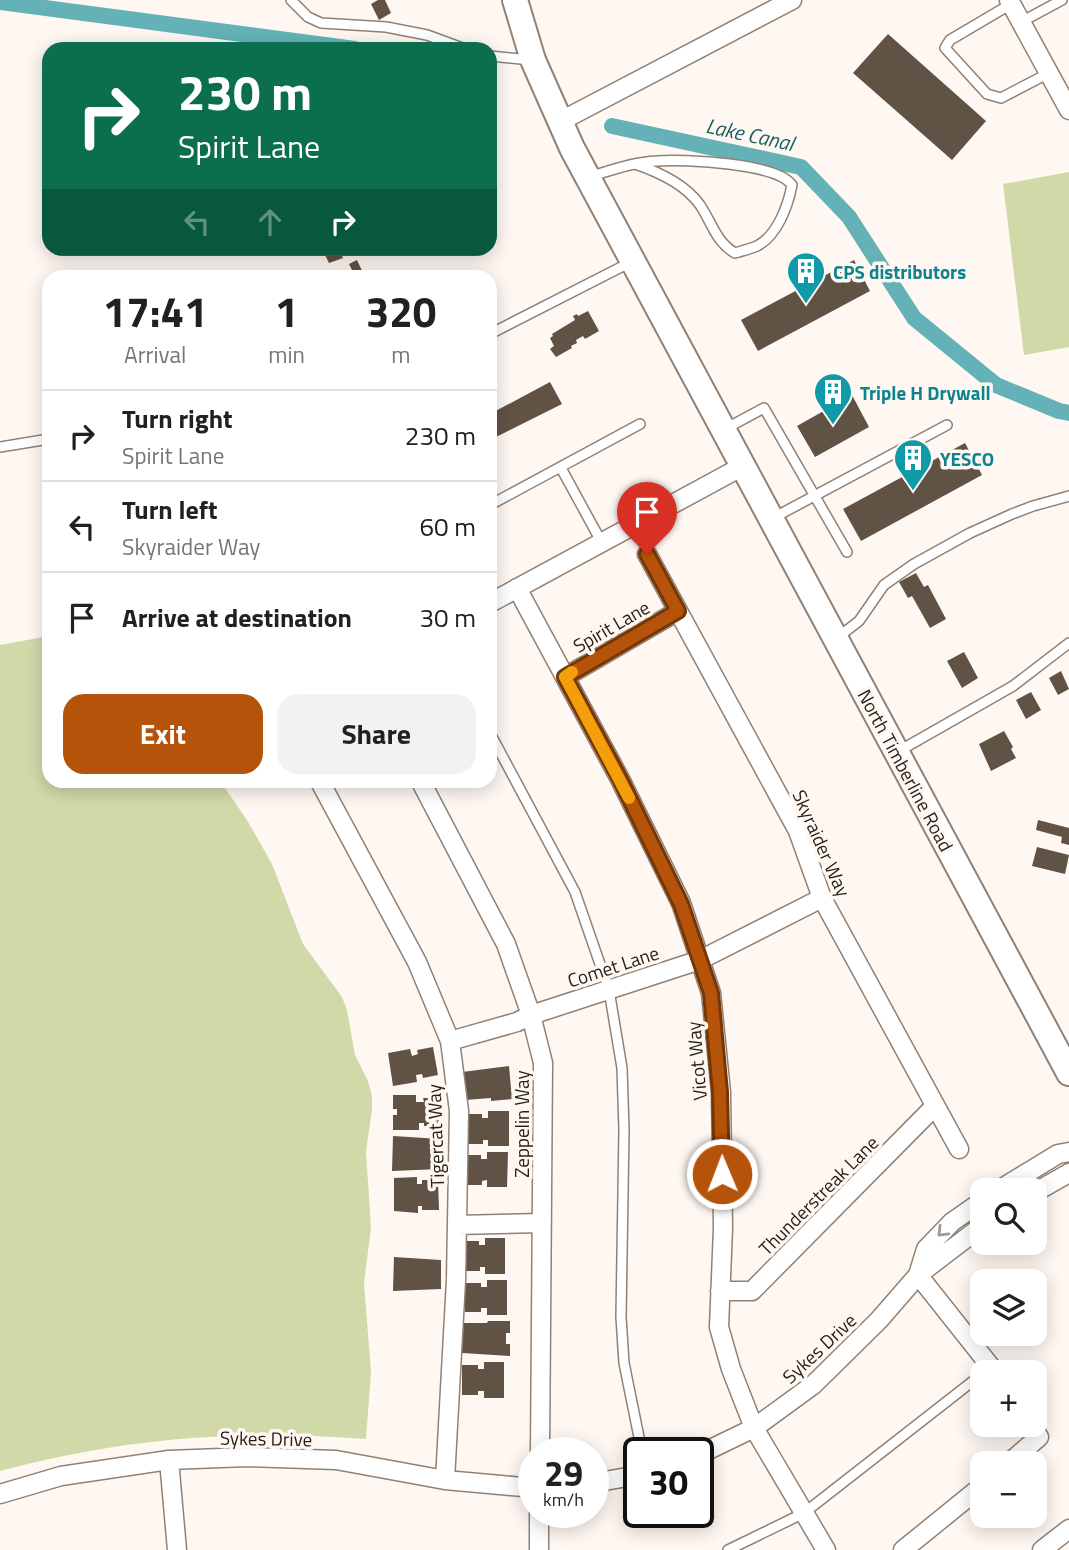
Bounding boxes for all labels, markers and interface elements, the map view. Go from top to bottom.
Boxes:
text: 230 m [178,54,312,129]
icon: right [63,70,154,161]
water label: Lake Canal [703,109,799,159]
text: Spirit Lane [178,122,320,170]
icon: left [178,203,216,241]
icon: ahead [251,203,289,241]
icon: right [324,203,362,241]
building icon: CPS distributors [785,250,827,305]
place label: CPS distributors [833,257,966,286]
text: 17:41 [103,279,208,343]
text: 1 [275,279,298,343]
text: 320 [366,279,436,343]
text: Arrival [124,337,186,372]
text: min [268,337,305,372]
text: m [391,337,411,372]
building icon: Triple H Drywall [812,371,854,426]
place label: Triple H Drywall [860,378,991,407]
text: Turn right [122,399,233,438]
text: 230 m [405,416,476,455]
icon: right [63,417,101,455]
building icon: YESCO [892,437,934,492]
text: Spirit Lane [122,438,224,473]
place label: YESCO [940,444,994,473]
pin [617,482,677,554]
text: Turn left [122,490,217,529]
icon: arrive [628,493,666,531]
text: 60 m [419,507,476,546]
icon: left [63,508,101,546]
text: Skyraider Way [122,529,260,564]
street label: Spirit Lane [567,592,655,660]
text: Arrive at destination [122,598,352,637]
text: 30 m [419,598,476,637]
icon: arrive [63,599,101,637]
street label: North Timberline Road [851,684,961,856]
button: Exit [63,694,263,774]
button: Share [277,694,476,774]
street label: Skyraider Way [785,785,859,901]
street label: Comet Lane [563,938,663,994]
street label: Vicot Way [678,1020,714,1102]
street label: Zeppelin Way [507,1070,536,1178]
street label: Tigercat Way [419,1084,451,1188]
street label: Thunderstreak Lane [751,1128,885,1262]
position arrow [685,1137,759,1211]
map controls [970,1178,1047,1528]
button: search [970,1178,1047,1255]
one-way arrow [937,1224,950,1237]
button: layers [970,1269,1047,1346]
street label: Sykes Drive [775,1306,863,1390]
button: + [970,1360,1047,1437]
street label: Sykes Drive [220,1423,312,1453]
speed limit sign: 30 [623,1437,714,1528]
text: 29 [544,1446,583,1500]
button: − [970,1451,1047,1528]
text: km/h [543,1486,584,1513]

